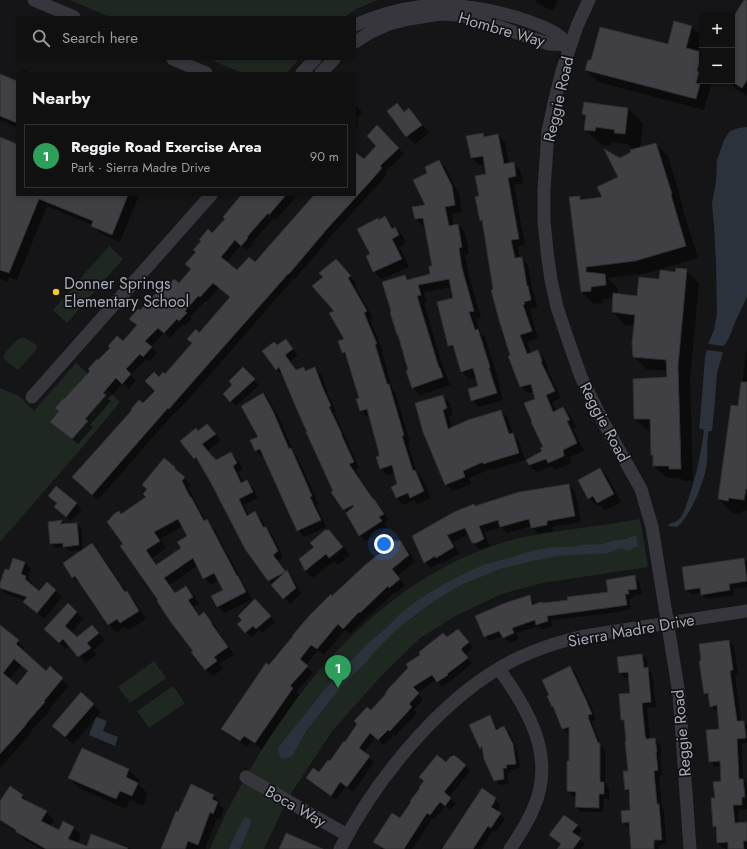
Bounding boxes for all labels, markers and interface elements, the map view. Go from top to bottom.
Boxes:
street label: Hombre Way [456,6,549,53]
map controls [699,12,735,84]
button: + [699,12,735,48]
search box [16,16,356,60]
icon: search [30,27,52,49]
text: Search here [62,27,138,49]
button: − [699,48,735,84]
street label: Reggie Road [537,54,579,144]
text: Nearby [32,86,90,110]
text: Reggie Road Exercise Area [71,136,262,158]
text: 1 [43,147,49,166]
text: 90 m [310,147,339,166]
text: Park · Sierra Madre Drive [71,158,210,177]
place label: Donner Springs Elementary School [64,272,189,313]
marker: Donner Springs Elementary School [51,287,61,297]
street label: Reggie Road [574,378,635,466]
your location [374,534,394,554]
street label: Sierra Madre Drive [566,608,696,653]
pin: 1 [325,655,351,688]
street label: Reggie Road [666,689,697,777]
street label: Boca Way [261,780,331,834]

